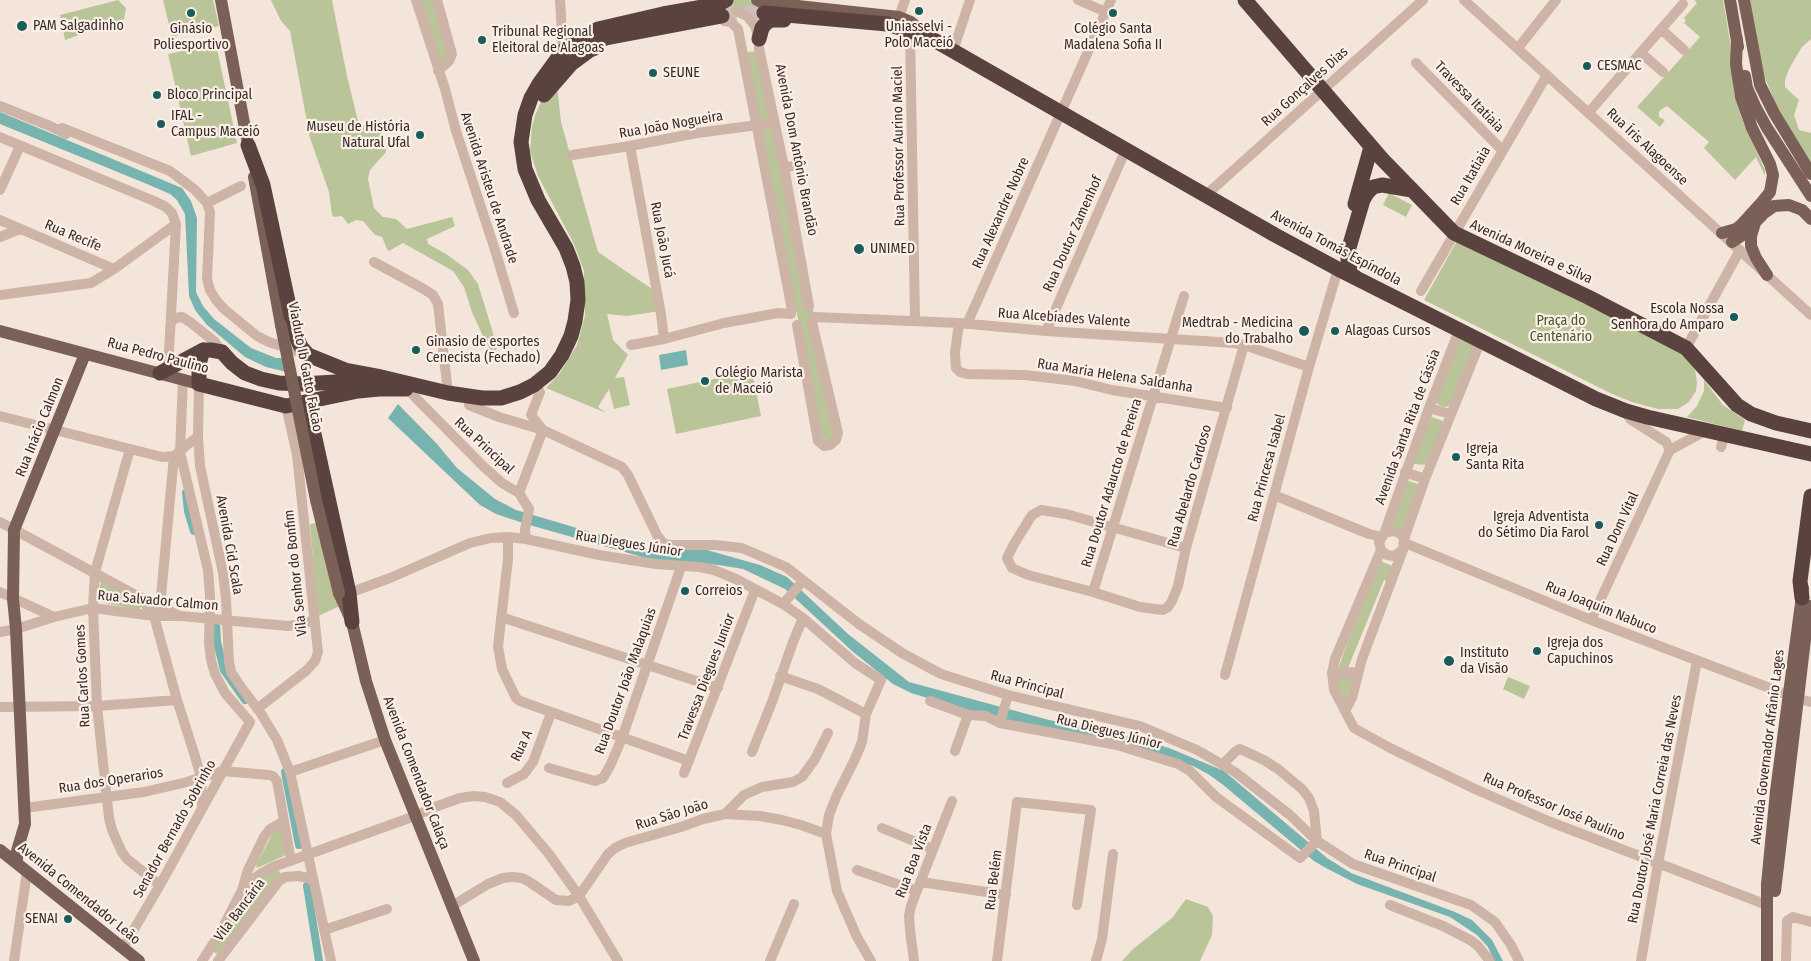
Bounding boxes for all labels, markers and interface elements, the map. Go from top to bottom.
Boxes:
marker: Uniasselvi - Polo Maceió [913,5,925,17]
marker: Ginásio Poliesportivo [185,7,197,19]
marker: Colégio Santa Madalena Sofia II [1107,7,1119,19]
place label: PAM Salgadinho [33,18,124,34]
marker: PAM Salgadinho [15,19,29,33]
place label: Uniasselvi - Polo Maceió [885,19,953,52]
place label: Ginásio Poliesportivo [153,21,229,54]
place label: Colégio Santa Madalena Sofia II [1064,21,1162,54]
place label: Tribunal Regional Eleitoral de Alagoas [492,24,604,56]
marker: Tribunal Regional Eleitoral de Alagoas [476,34,488,46]
street label: Rua Gonçalves Dias [1258,44,1352,130]
street label: Travessa Itatiaia [1431,58,1507,136]
place label: CESMAC [1597,58,1642,74]
marker: CESMAC [1581,60,1593,72]
street label: Avenida Dom Antônio Brandão [771,63,821,237]
place label: SEUNE [663,65,700,81]
street label: Rua Professor Aurino Maciel [889,66,909,226]
marker: SEUNE [647,67,659,79]
place label: Bloco Principal [167,87,252,103]
marker: Bloco Principal [151,89,163,101]
street label: Rua Íris Alagoense [1603,105,1691,189]
place label: IFAL - Campus Maceió [171,108,260,140]
street label: Rua João Nogueira [618,108,724,142]
street label: Avenida Aristeu de Andrade [457,110,521,266]
marker: IFAL - Campus Maceió [155,118,167,130]
place label: Museu de História Natural Ufal [307,119,410,152]
marker: Museu de História Natural Ufal [414,129,426,141]
street label: Rua Itatiaia [1447,143,1495,209]
street label: Rua Alexandre Nobre [969,155,1033,271]
street label: Rua Doutor Zamenhof [1040,173,1106,295]
street label: Rua João Jucá [646,200,678,280]
street label: Avenida Tomás Espíndola [1268,207,1404,289]
street label: Avenida Moreira e Silva [1467,216,1595,288]
street label: Rua Recife [42,217,104,255]
place label: UNIMED [870,241,915,257]
marker: UNIMED [852,242,866,256]
street label: Viaduto Ib Gatto Falcão [284,301,326,433]
place label: Escola Nossa Senhora do Amparo [1611,301,1724,334]
street label: Rua Alcebíades Valente [997,305,1131,331]
marker: Escola Nossa Senhora do Amparo [1728,311,1740,323]
park label: Praça do Centenário [1530,313,1592,346]
place label: Medtrab - Medicina do Trabalho [1182,315,1293,348]
place label: Alagoas Cursos [1345,323,1431,339]
marker: Medtrab - Medicina do Trabalho [1297,324,1311,338]
marker: Alagoas Cursos [1329,325,1341,337]
street label: Rua Pedro Paulino [105,334,211,378]
place label: Ginasio de esportes Cenecista (Fechado) [426,334,540,367]
marker: Ginasio de esportes Cenecista (Fechado) [410,344,422,356]
street label: Avenida Santa Rita de Cássia [1372,347,1444,507]
street label: Rua Maria Helena Saldanha [1036,355,1194,397]
place label: Colégio Marista de Maceió [715,365,803,398]
street label: Rua Inácio Calmon [12,375,68,479]
marker: Colégio Marista de Maceió [699,375,711,387]
street label: Rua Doutor Adaucto de Pereira [1078,397,1146,569]
street label: Rua Princesa Isabel [1245,412,1289,524]
street label: Rua Principal [451,414,517,478]
street label: Rua Abelardo Cardoso [1164,423,1216,549]
place label: Igreja Santa Rita [1466,441,1524,474]
marker: Igreja Santa Rita [1450,451,1462,463]
street label: Rua Dom Vital [1593,489,1643,569]
street label: Avenida Cid Scala [212,494,246,596]
street label: Vila Senhor do Bonfim [281,509,311,637]
place label: Igreja Adventista do Sétimo Dia Farol [1478,509,1589,542]
marker: Igreja Adventista do Sétimo Dia Farol [1593,519,1605,531]
street label: Rua Diegues Júnior [574,527,684,561]
street label: Rua Joaquim Nabuco [1543,578,1659,638]
place label: Correios [695,583,742,599]
marker: Correios [679,585,691,597]
street label: Rua Salvador Calmon [97,587,219,615]
street label: Rua Doutor João Malaquias [592,605,660,757]
street label: Travessa Diegues Junior [675,611,739,743]
street label: Rua Carlos Gomes [72,624,94,728]
place label: Igreja dos Capuchinos [1547,635,1613,668]
place label: Instituto da Visão [1460,645,1509,678]
marker: Igreja dos Capuchinos [1531,645,1543,657]
street label: Avenida Governador Afrânio Lages [1748,649,1788,845]
marker: Instituto da Visão [1442,654,1456,668]
street label: Rua Principal [989,667,1065,703]
street label: Rua Doutor José Maria Correia das Neves [1625,693,1685,925]
street label: Avenida Comendador Calaça [379,694,453,852]
street label: Rua Diegues Júnior [1055,711,1163,753]
street label: Rua A [508,728,536,764]
street label: Senador Bernado Sobrinho [130,757,220,901]
street label: Rua dos Operarios [58,764,164,798]
street label: Rua Professor José Paulino [1481,769,1627,845]
street label: Rua São João [634,796,710,834]
street label: Rua Boa Vista [892,822,936,900]
street label: Avenida Comendador Leão [14,839,144,949]
street label: Rua Principal [1362,846,1438,886]
street label: Rua Belém [982,849,1006,911]
street label: Vila Bancária [211,875,269,945]
place label: SENAI [25,911,58,927]
marker: SENAI [62,913,74,925]

